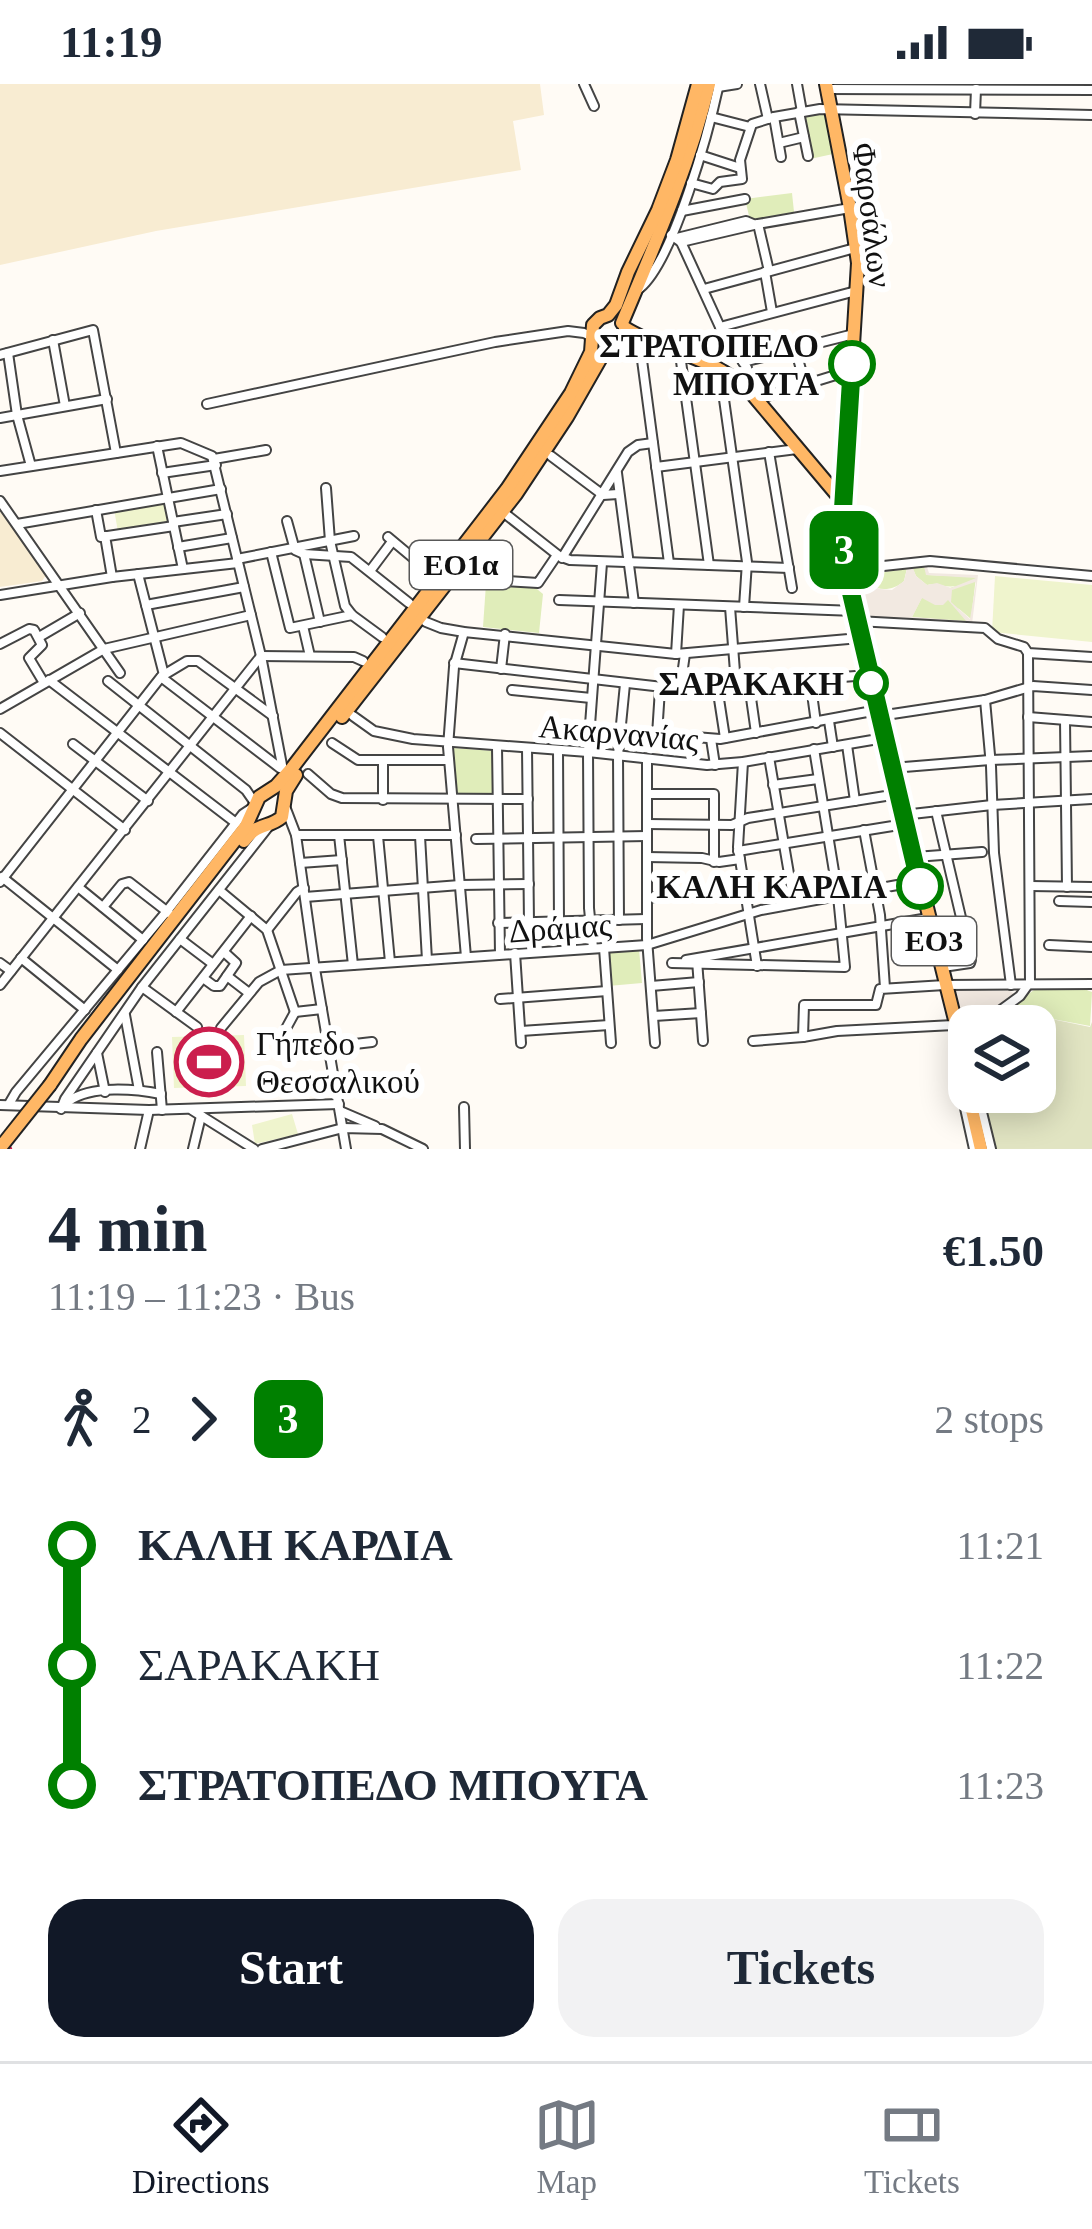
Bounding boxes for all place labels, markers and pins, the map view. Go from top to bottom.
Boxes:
place label: ΣΤΡΑΤΟΠΕΔΟ ΜΠΟΥΓΑ [599,328,819,402]
marker: ΣΤΡΑΤΟΠΕΔΟ ΜΠΟΥΓΑ [830,342,874,386]
place label: ΣΑΡΑΚΑΚΗ [659,666,844,702]
marker: ΣΑΡΑΚΑΚΗ [855,667,887,699]
marker: ΚΑΛΗ ΚΑΡΔΙΑ [898,864,942,908]
place label: ΚΑΛΗ ΚΑΡΔΙΑ [656,869,887,905]
place label: Γήπεδο Θεσσαλικού [256,1026,420,1100]
sports icon: Γήπεδο Θεσσαλικού [174,1027,244,1097]

